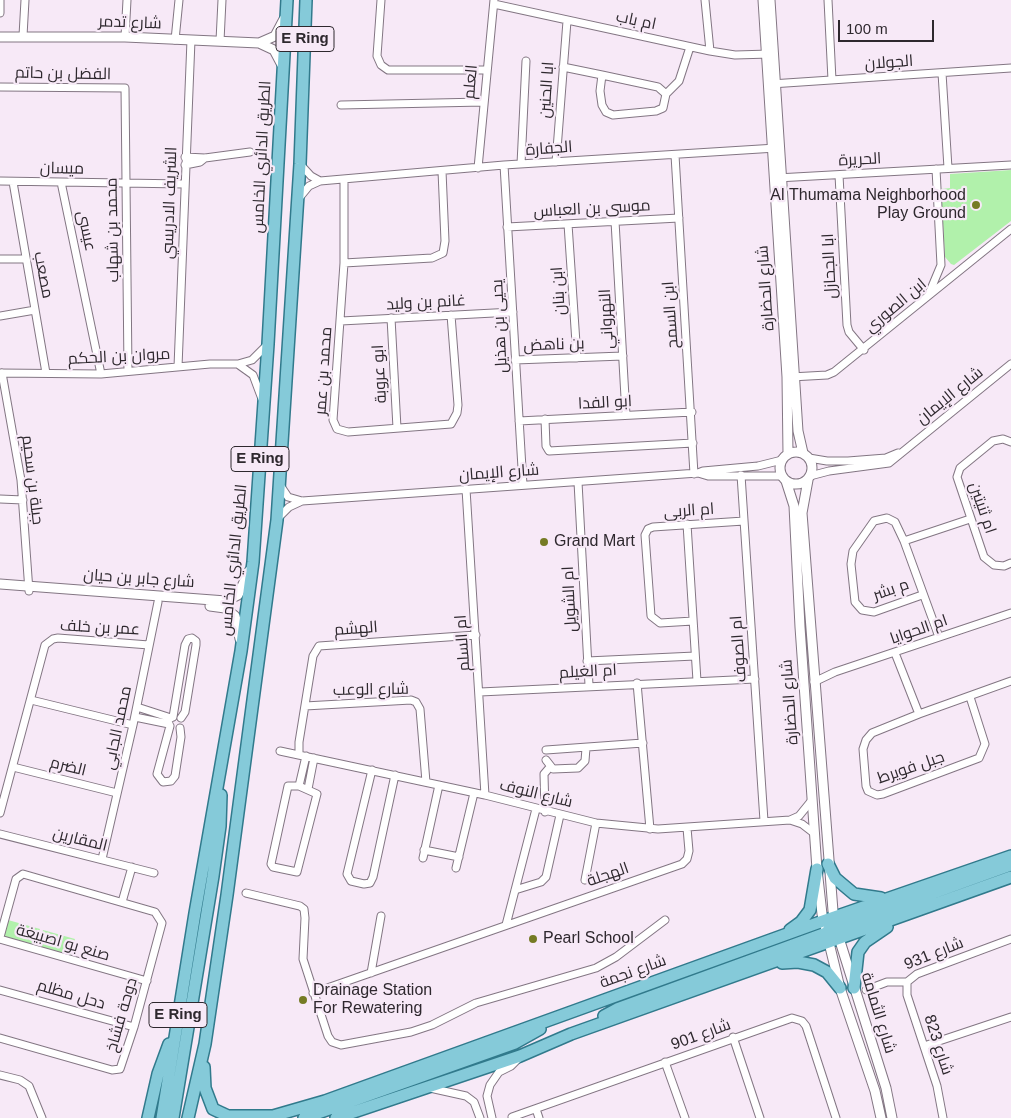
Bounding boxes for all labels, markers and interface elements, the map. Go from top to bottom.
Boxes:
street label: ام باب [614,7,658,35]
scale bar [841,10,937,42]
street label: شارع تدمر [98,12,162,34]
text: 100 m [846,20,888,37]
road number: E Ring [276,26,334,52]
street label: الجولان [864,52,914,74]
street label: ابا الحنين [535,61,559,119]
street label: الفضل بن حاتم [15,64,111,84]
street label: العلم [460,64,482,100]
street label: الطريق الدائري الخامس [248,80,276,234]
street label: الجفارة [525,138,573,160]
street label: الشريف الادريسي [158,147,182,259]
street label: الحريرة [838,149,882,171]
street label: ميسان [40,159,84,179]
street label: محمد بن شهاب [102,177,124,283]
place label: Al Thumama Neighborhood Play Ground [770,186,966,224]
street label: موسى بن العباس [533,196,651,222]
marker: Al Thumama Neighborhood Play Ground [970,199,982,211]
street label: عيسى [72,209,100,253]
street label: ابا الجحازل [819,233,841,299]
street label: شارع الحضارة [753,245,779,331]
street label: مصعب [29,250,57,300]
street label: ابن بنان [548,266,570,316]
street label: ابن الصوري [861,275,931,337]
street label: يحيى بن هذيل [488,279,512,373]
street label: ابن السمح [659,281,683,349]
street label: النهرواني [596,288,618,350]
street label: غانم بن وليد [386,291,466,315]
street label: محمد بن عمر [311,326,337,416]
street label: بن ناهض [523,334,585,356]
street label: ابو عروبة [369,344,391,404]
street label: مروان بن الحكم [67,345,171,369]
street label: شارع الإيمان [913,363,987,429]
street label: ابو الفدا [578,392,632,414]
street label: جبلة بن سحيم [17,434,47,526]
road number: E Ring [231,446,289,472]
street label: شارع الإيمان [458,461,540,485]
street label: ام ثنيتين [964,480,1000,536]
street label: الطريق الدائري الخامس [216,483,252,637]
street label: ام الربى [663,500,715,522]
place label: Grand Mart [554,532,635,552]
marker: Grand Mart [538,536,550,548]
street label: شارع جابر بن حيان [83,566,195,592]
street label: ام الشويل [559,566,581,632]
street label: م بشر [870,575,912,605]
street label: ام الحوايا [888,611,950,649]
street label: ام السلم [451,614,475,672]
street label: ام الصوف [727,615,751,683]
street label: عمر بن خلف [60,616,140,640]
street label: الهشم [334,618,378,640]
street label: شارع الحضارة [777,659,803,745]
street label: ام الغيلم [559,661,617,683]
street label: شارع الوعب [333,680,409,700]
street label: محمد الجابي [100,684,136,772]
street label: جبل فويرط [875,748,947,788]
street label: الضرم [48,753,88,781]
street label: شارع النوف [497,776,575,812]
street label: المقارين [51,824,109,856]
street label: الهجلة [585,859,631,891]
street label: صنع بو اصبيغة [14,920,112,966]
place label: Pearl School [543,929,634,949]
marker: Pearl School [527,933,539,945]
street label: شارع 931 [902,933,966,975]
street label: شارع نجمة [597,951,669,993]
street label: شارع الثمامة [857,970,899,1056]
street label: دحل مظلم [35,976,107,1014]
street label: دوحة فشاخ [102,976,142,1054]
place label: Drainage Station For Rewatering [313,981,432,1019]
marker: Drainage Station For Rewatering [297,994,309,1006]
road number: E Ring [149,1002,207,1028]
street label: شارع 823 [919,1012,957,1078]
street label: شارع 901 [669,1015,733,1055]

